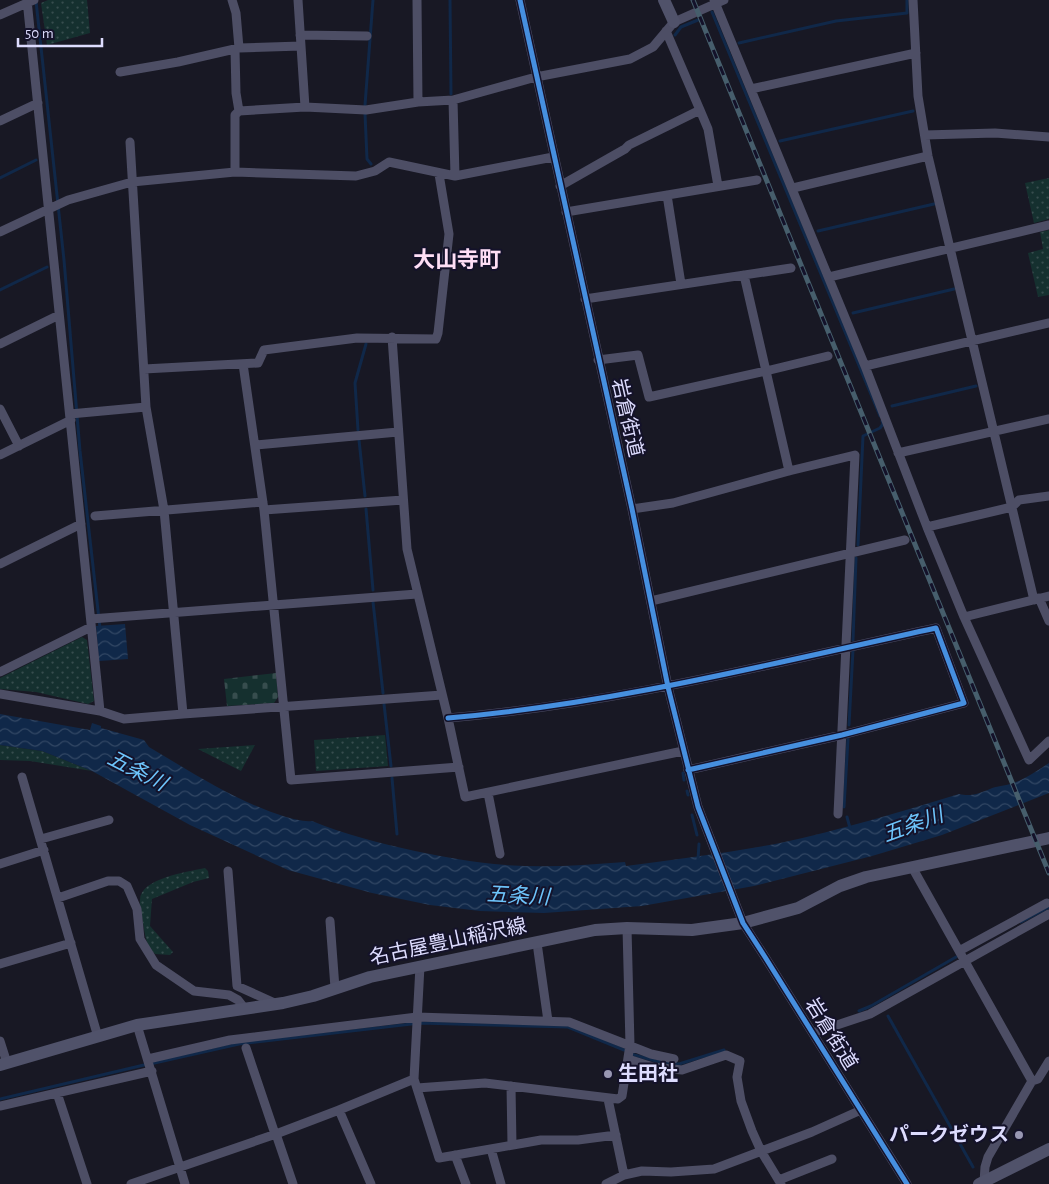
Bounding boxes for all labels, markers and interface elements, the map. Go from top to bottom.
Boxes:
scale bar [18,15,101,47]
text: 50 m [25,26,54,41]
district label: 大山寺町 [413,248,501,271]
street label: 岩倉街道 [608,376,648,459]
water label: 五条川 [104,746,172,796]
water label: 五条川 [879,803,948,846]
water label: 五条川 [486,883,552,908]
street label: 名古屋豊山稲沢線 [367,914,528,968]
street label: 岩倉街道 [801,994,862,1073]
place label: 生田社 [618,1062,678,1084]
marker: 生田社 [602,1068,614,1080]
place label: パークゼウス [889,1123,1009,1145]
marker: パークゼウス [1013,1129,1025,1141]

